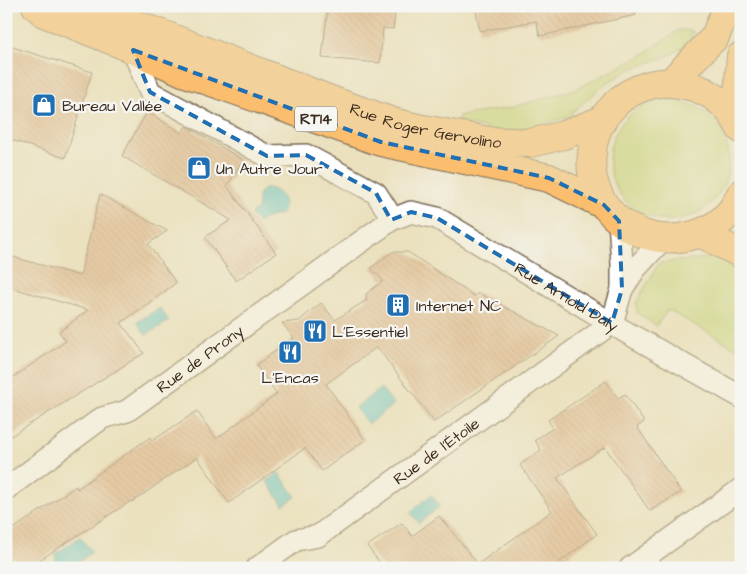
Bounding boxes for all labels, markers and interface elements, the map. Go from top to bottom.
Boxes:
shop icon: Bureau Vallée [31,92,57,118]
place label: Bureau Vallée [62,95,163,117]
street label: Rue Roger Gervolino [347,98,502,154]
road number: RT14 [295,106,337,132]
shop icon: Un Autre Jour [186,155,212,181]
place label: Un Autre Jour [216,158,323,180]
street label: Rue Arnold Daly [510,257,622,338]
building icon: Internet NC [385,292,411,318]
place label: Internet NC [416,295,501,317]
restaurant icon: L'Essentiel [302,318,328,344]
street label: Rue de Prony [152,320,249,398]
place label: L'Essentiel [332,321,408,343]
restaurant icon: L'Encas [277,339,303,365]
place label: L'Encas [261,367,319,389]
street label: Rue de l'Étoile [389,412,484,490]

